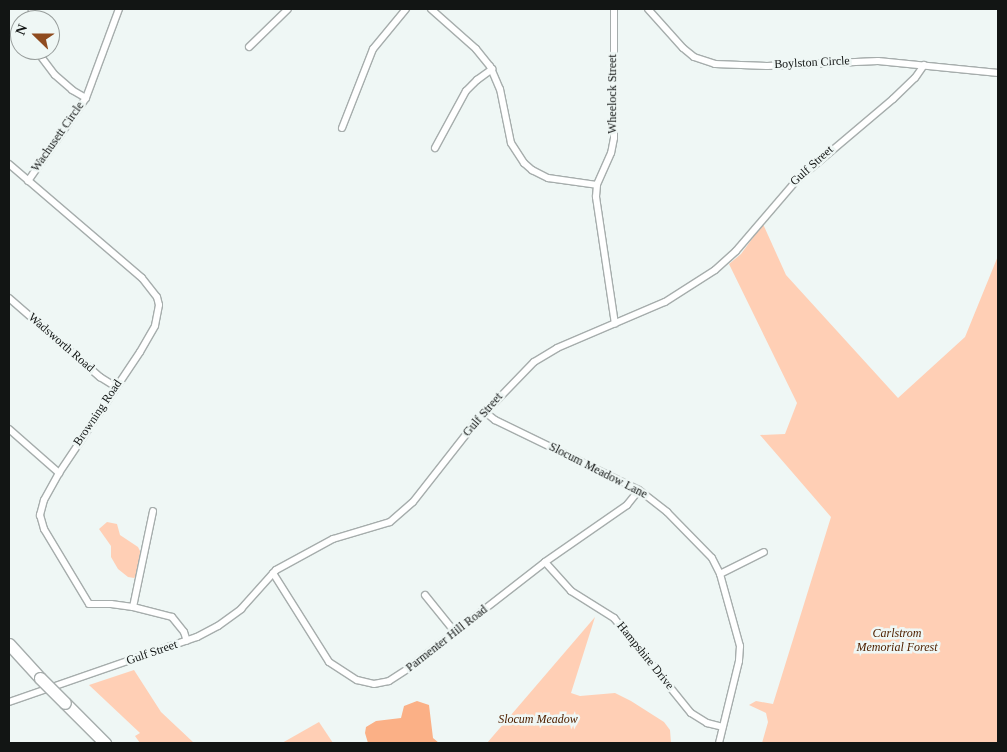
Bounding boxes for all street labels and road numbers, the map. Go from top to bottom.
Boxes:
street label: Wheelock Street [606,54,620,134]
street label: Boylston Circle [774,54,850,72]
street label: Wachusett Circle [29,99,87,175]
street label: Gulf Street [787,143,837,189]
street label: Wadsworth Road [25,310,97,376]
street label: Browning Road [71,377,125,449]
street label: Gulf Street [460,390,506,440]
street label: Slocum Meadow Lane [546,440,650,502]
street label: Parmenter Hill Road [403,603,491,675]
street label: Hampshire Drive [613,619,677,693]
street label: Gulf Street [125,638,179,668]

